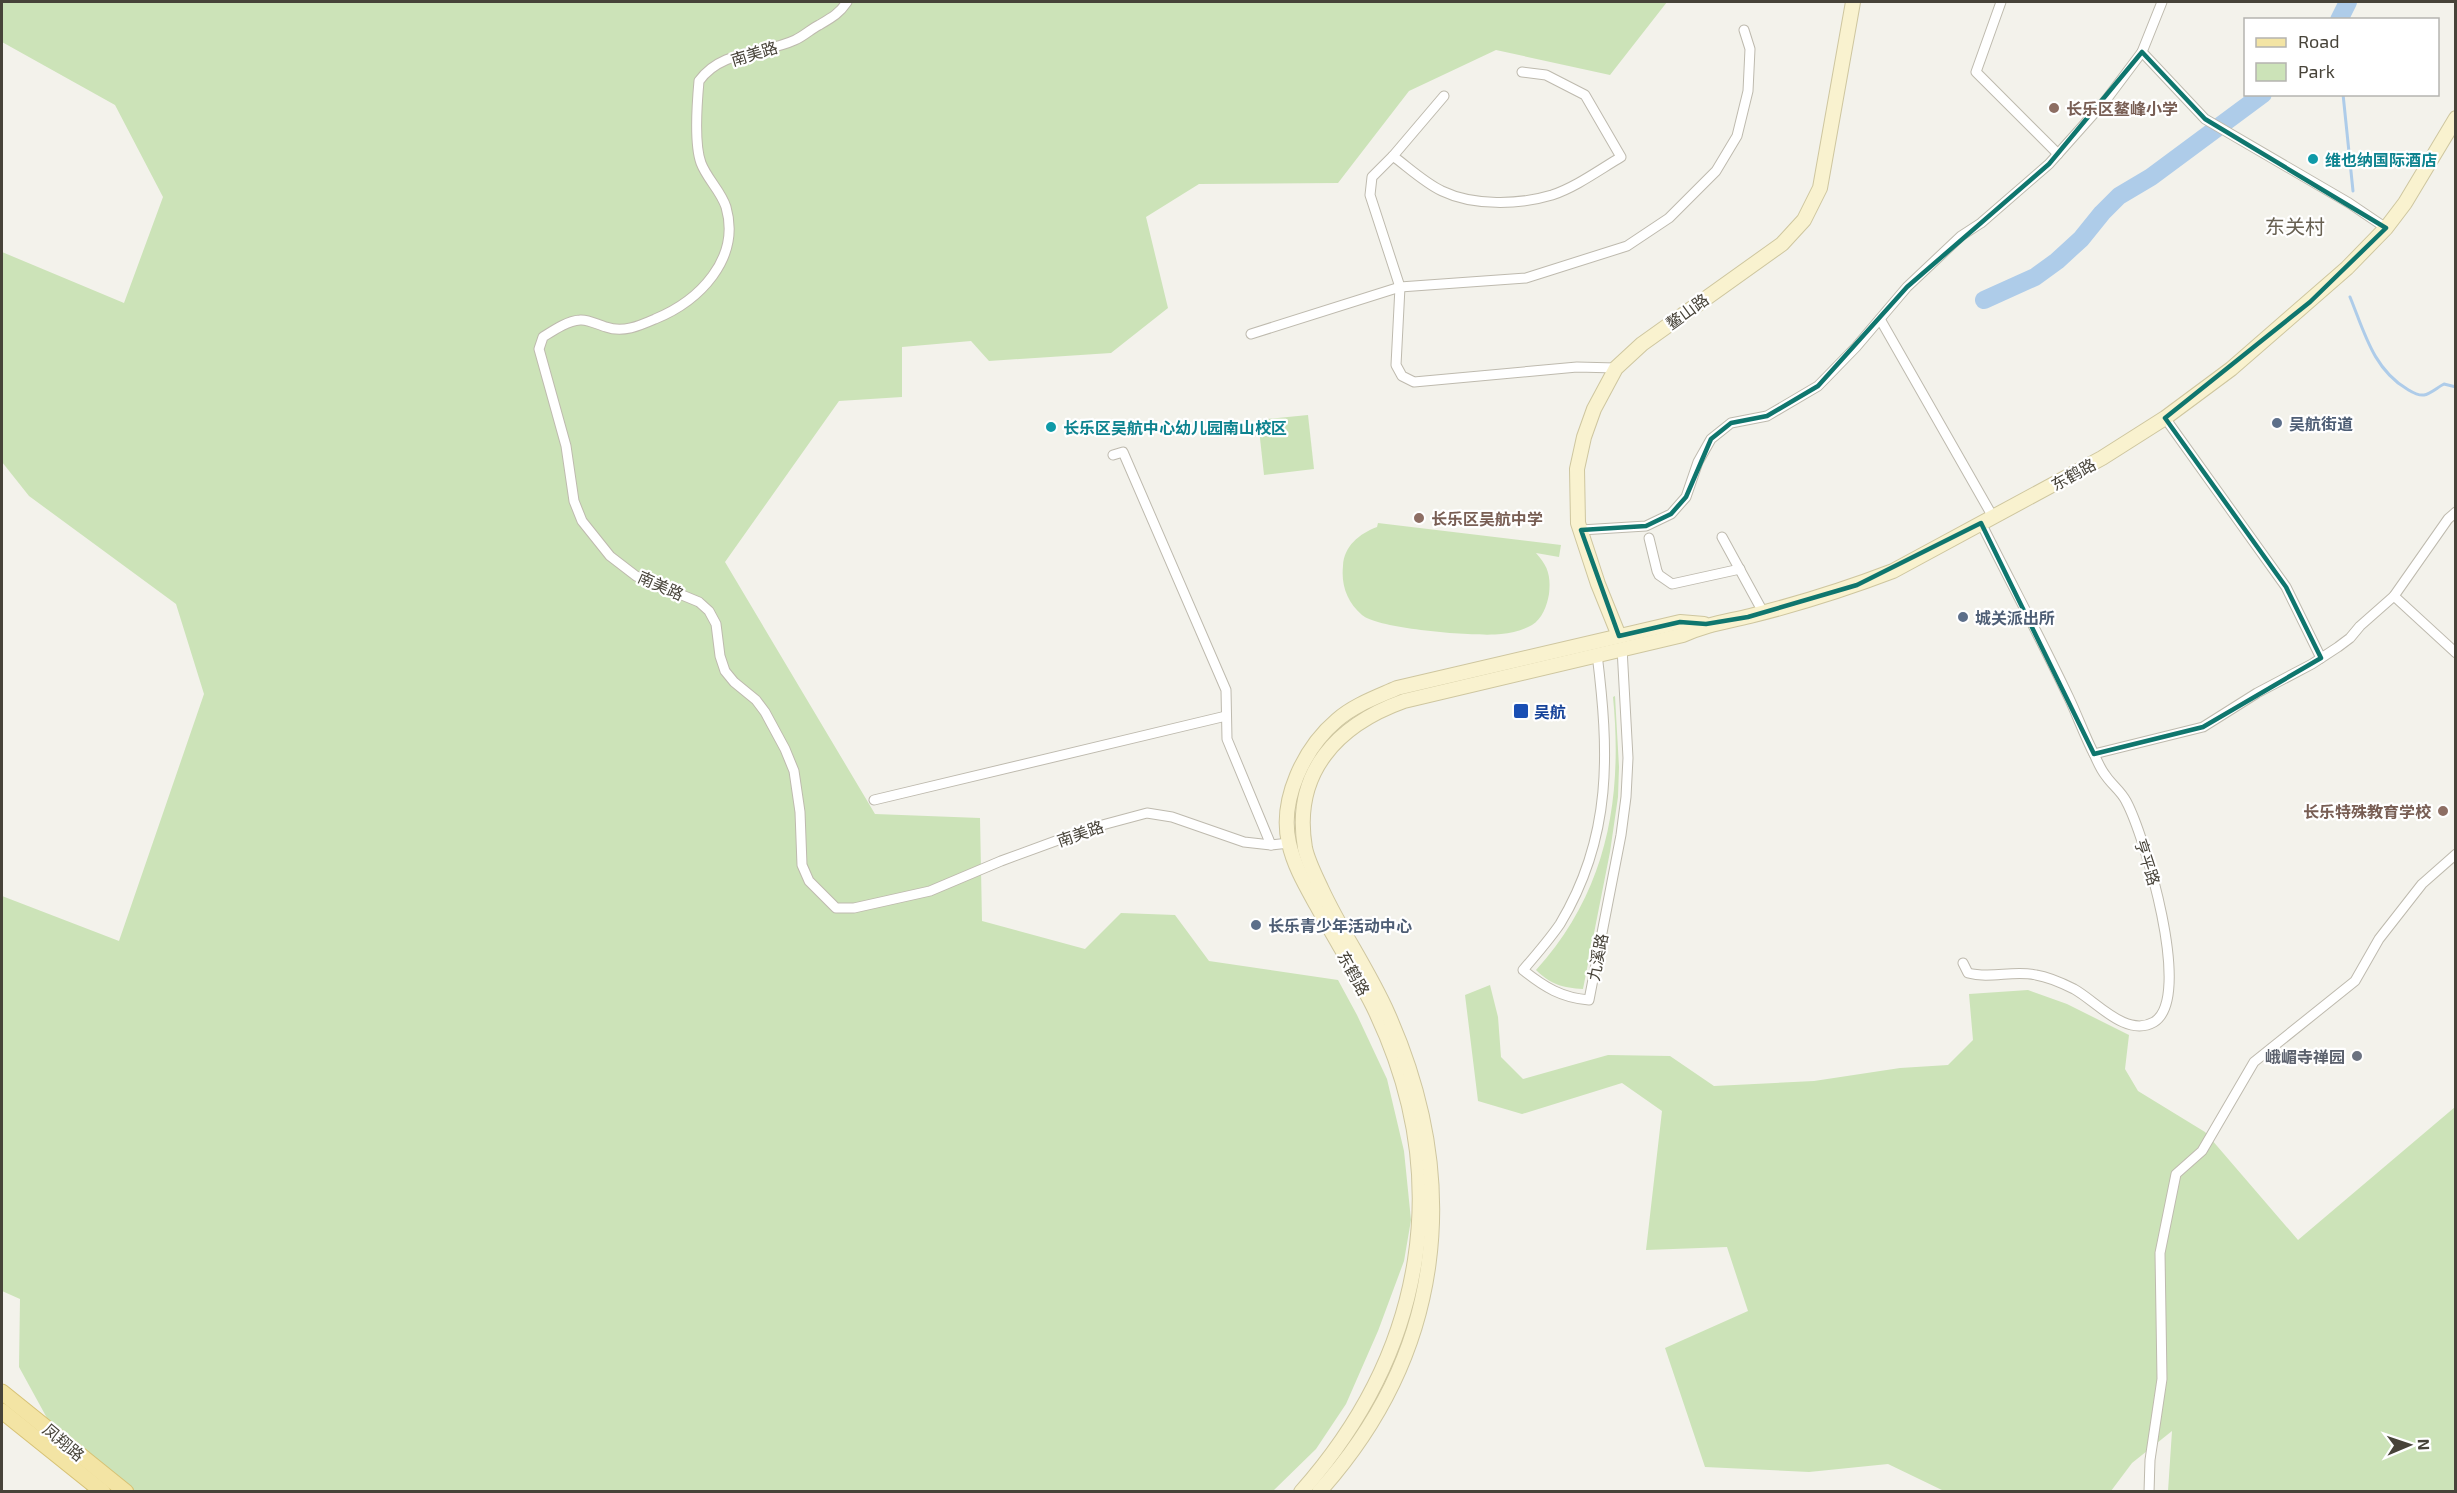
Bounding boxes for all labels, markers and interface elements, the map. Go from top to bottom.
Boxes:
legend [2244,18,2439,96]
text: Road [2298,30,2339,52]
street label: 南美路 [728,37,780,69]
text: Park [2298,60,2335,82]
place label: 长乐区鳌峰小学 [2066,99,2178,118]
marker: 长乐区鳌峰小学 [2047,101,2061,115]
place label: 维也纳国际酒店 [2325,150,2437,169]
marker: 维也纳国际酒店 [2306,152,2320,166]
district label: 东关村 [2265,214,2325,238]
street label: 鳌山路 [1662,289,1712,333]
place label: 吴航街道 [2289,414,2353,433]
marker: 吴航街道 [2270,416,2284,430]
place label: 长乐区吴航中心幼儿园南山校区 [1063,418,1287,437]
marker: 长乐区吴航中心幼儿园南山校区 [1044,420,1058,434]
street label: 东鹤路 [2047,454,2099,494]
place label: 长乐区吴航中学 [1431,509,1543,528]
marker: 长乐区吴航中学 [1412,511,1426,525]
street label: 南美路 [635,567,687,603]
place label: 城关派出所 [1975,608,2055,627]
marker: 城关派出所 [1956,610,1970,624]
marker: 吴航 [1512,702,1530,720]
place label: 吴航 [1534,702,1566,721]
place label: 长乐特殊教育学校 [2303,802,2432,821]
marker: 长乐特殊教育学校 [2436,804,2450,818]
street label: 南美路 [1054,816,1106,850]
street label: 亨平路 [2132,836,2164,888]
place label: 长乐青少年活动中心 [1268,916,1412,935]
marker: 长乐青少年活动中心 [1249,918,1263,932]
street label: 九溪路 [1583,932,1611,982]
street label: 东鹤路 [1334,947,1374,999]
place label: 峨嵋寺禅园 [2265,1047,2345,1066]
marker: 峨嵋寺禅园 [2350,1049,2364,1063]
north arrow [2379,1415,2439,1475]
street label: 凤翔路 [40,1419,88,1465]
text: N [2415,1438,2434,1451]

